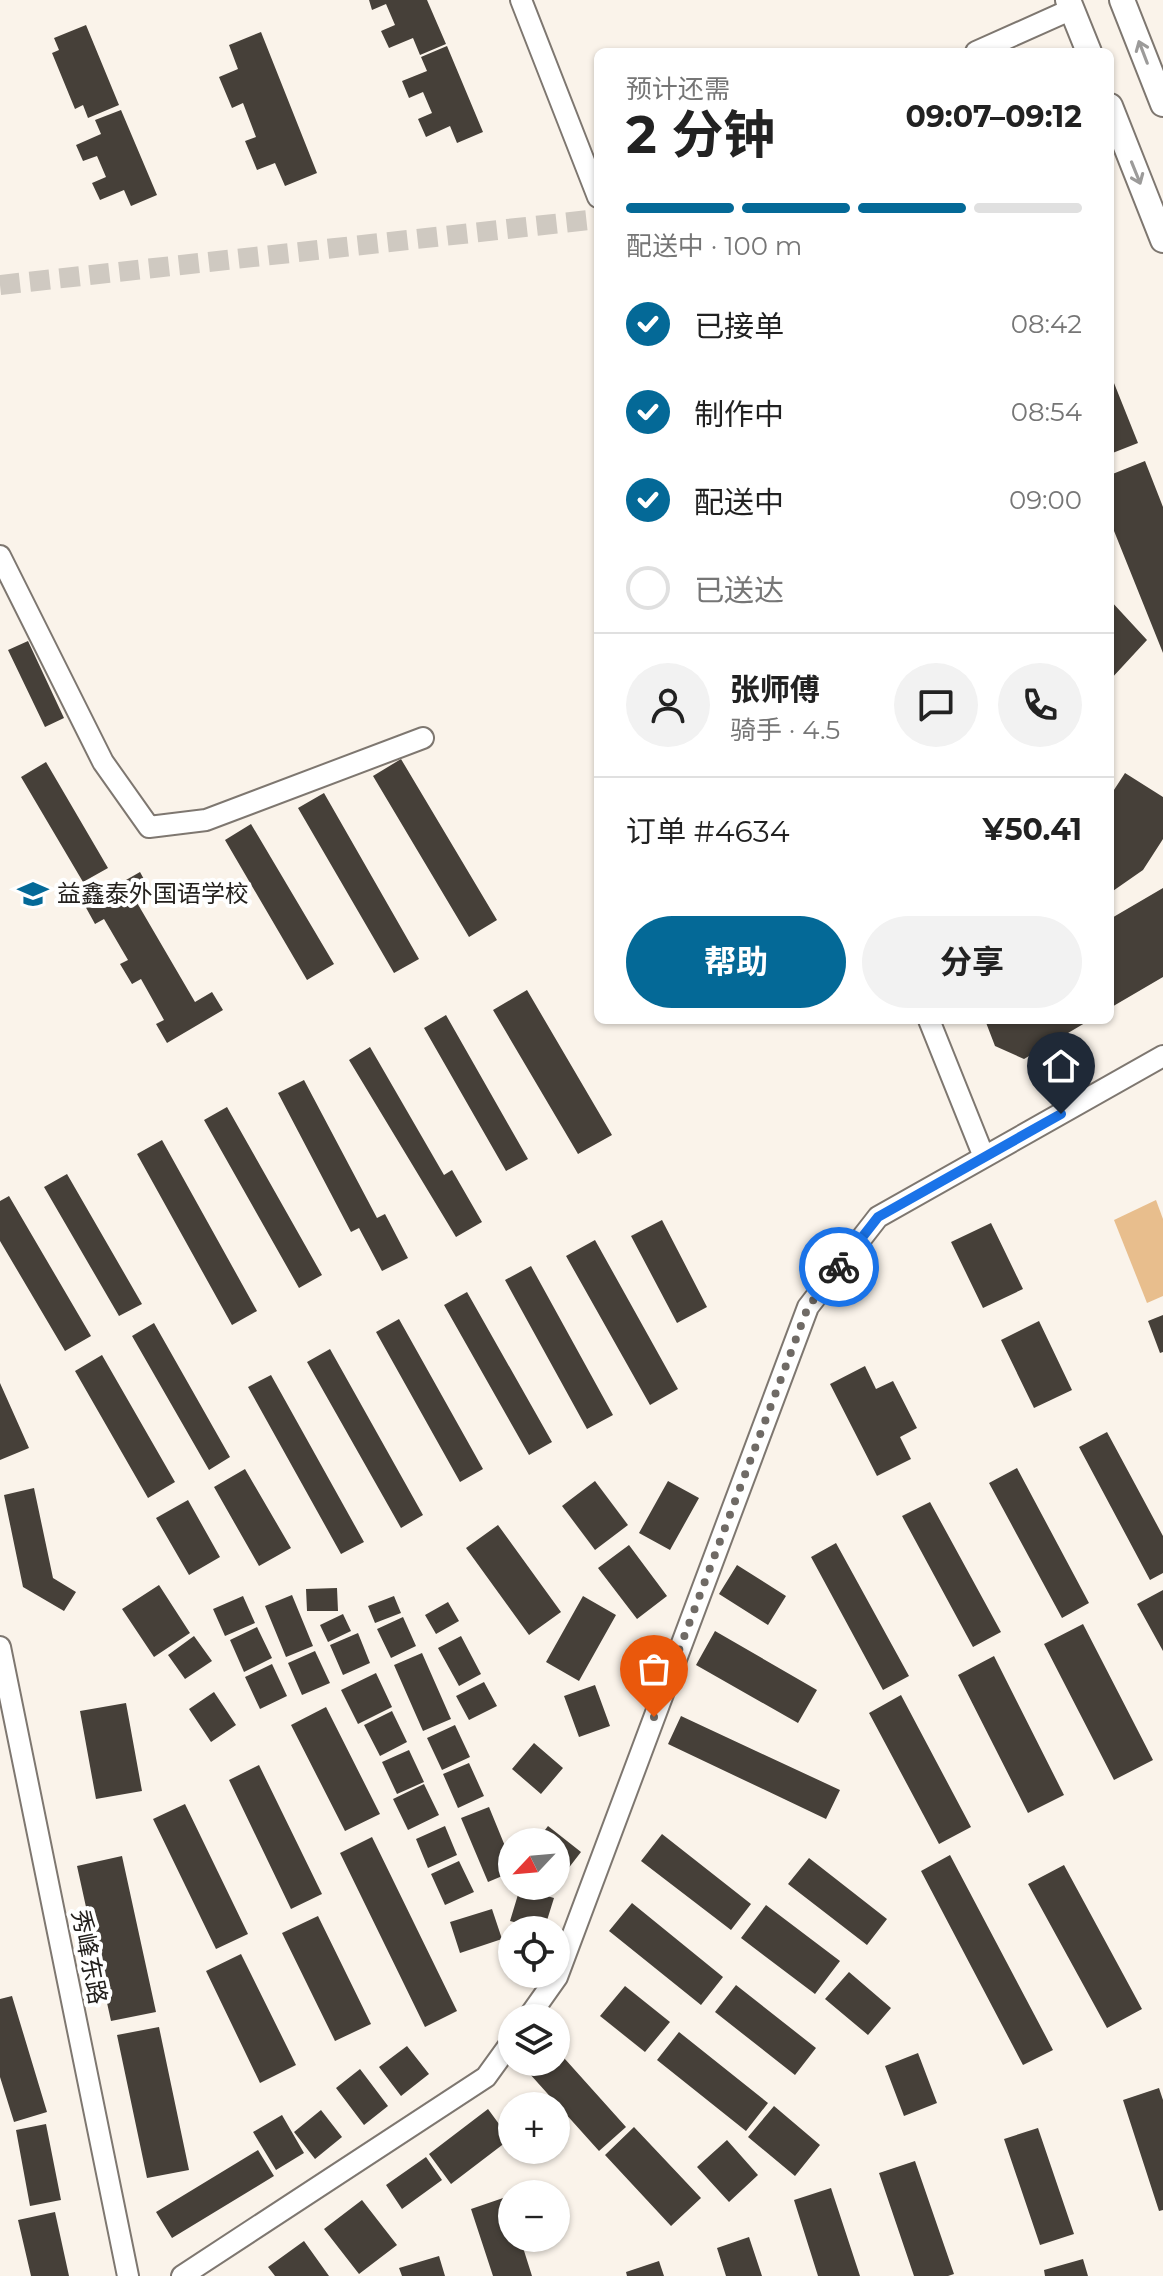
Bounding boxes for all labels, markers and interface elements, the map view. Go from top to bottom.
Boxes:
one-way arrow [1135,40,1149,65]
text: 预计还需 [626,73,730,105]
text: 09:07–09:12 [905,98,1082,135]
text: 2 分钟 [626,103,775,166]
one-way arrow [1130,160,1145,185]
text: 配送中 · 100 m [626,230,802,262]
icon: check [626,302,670,346]
text: 已接单 [694,308,784,345]
text: 08:42 [1011,308,1082,340]
icon: check [626,390,670,434]
text: 制作中 [694,396,784,433]
text: 08:54 [1011,396,1082,428]
icon: check [626,478,670,522]
text: 配送中 [694,484,784,521]
text: 09:00 [1009,484,1082,516]
text: 已送达 [694,572,784,609]
button: person [626,663,710,747]
button: chat [894,663,978,747]
button: phone [998,663,1082,747]
text: 张师傅 [730,671,820,708]
text: 骑手 · 4.5 [730,714,840,746]
text: ¥50.41 [983,811,1082,848]
text: 订单 #4634 [626,813,790,850]
school or university icon: 益鑫泰外国语学校 [16,877,50,911]
place label: 益鑫泰外国语学校 [57,879,249,908]
button: 帮助 [626,916,846,1008]
button: 分享 [862,916,1082,1008]
pin [1027,1032,1095,1114]
icon: home [1039,1044,1083,1088]
courier [799,1227,879,1307]
icon: bike [817,1245,861,1289]
pin [620,1635,688,1717]
icon: bag [632,1647,676,1691]
north arrow [498,1828,570,1900]
map controls [498,1828,570,2252]
street label: 秀峰东路 [66,1907,113,2007]
button: locate [498,1916,570,1988]
button: layers [498,2004,570,2076]
button: + [498,2092,570,2164]
button: − [498,2180,570,2252]

